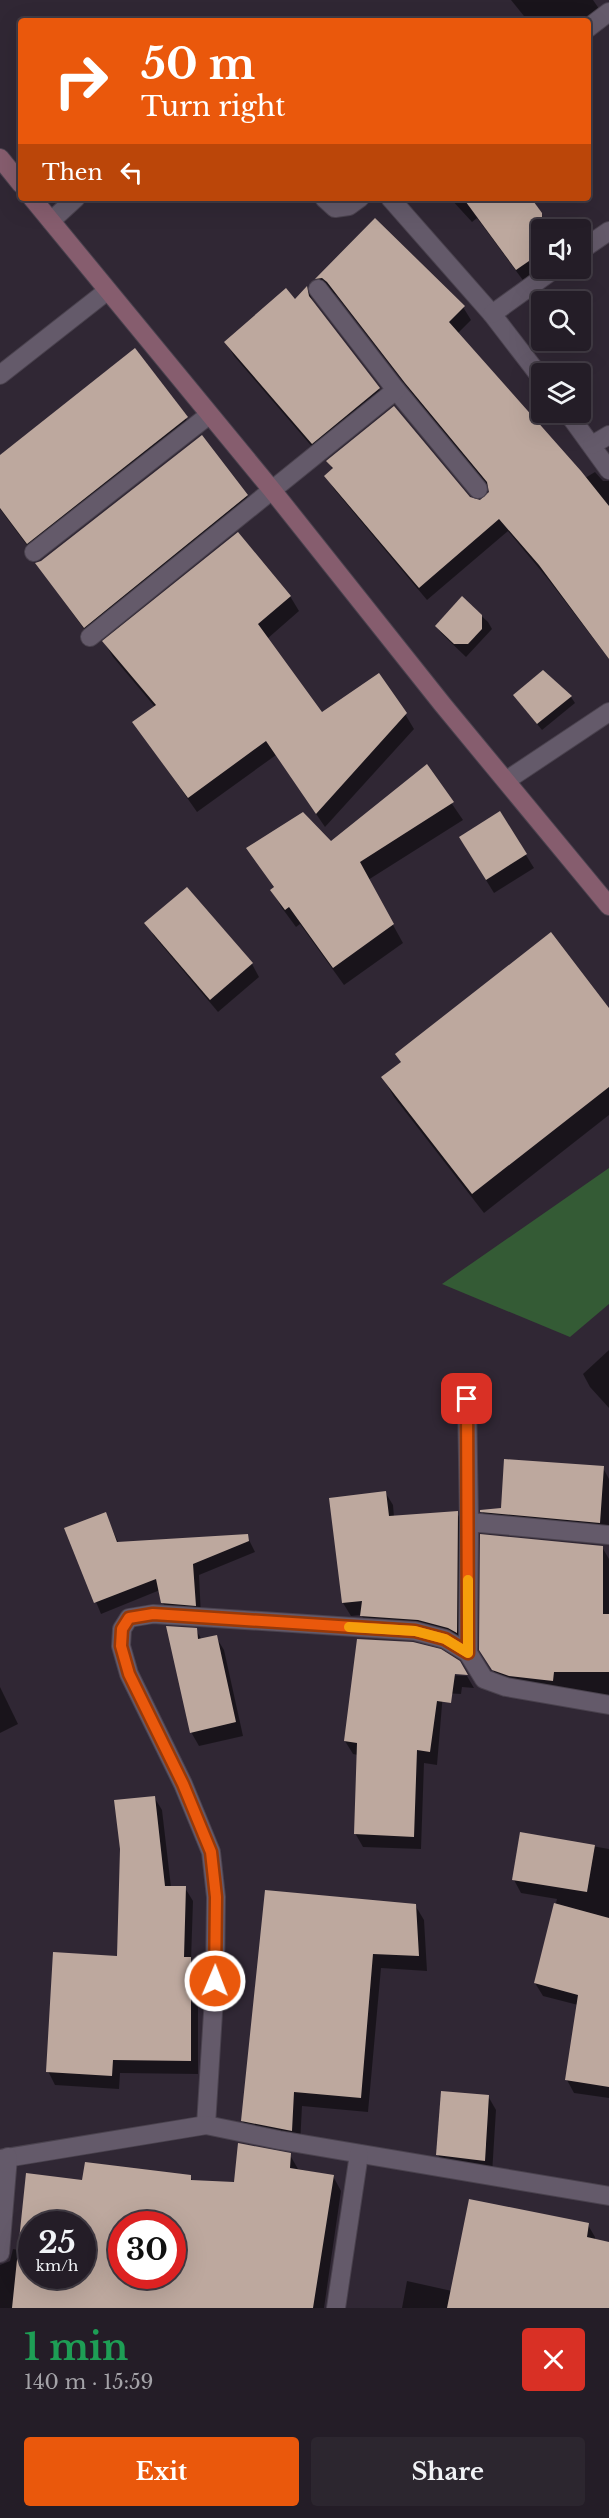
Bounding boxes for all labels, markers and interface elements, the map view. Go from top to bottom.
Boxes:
text: 50 m [141,38,255,90]
icon: right [42,42,120,120]
text: Turn right [141,90,285,123]
icon: left [115,156,148,189]
text: Then [42,159,103,186]
map controls [531,219,591,423]
button: sound [531,219,591,279]
button: search [531,291,591,351]
button: layers [531,363,591,423]
pin [441,1373,492,1424]
icon: arrive [450,1382,483,1415]
position arrow [183,1949,247,2013]
speed limit sign: 30 [108,2211,186,2289]
text: 25 [38,2224,76,2261]
text: km/h [36,2256,78,2275]
text: 1 min [24,2325,128,2370]
button: close [522,2328,585,2391]
text: 140 m · 15:59 [24,2370,153,2394]
button: Exit [24,2437,299,2506]
button: Share [311,2437,585,2506]

